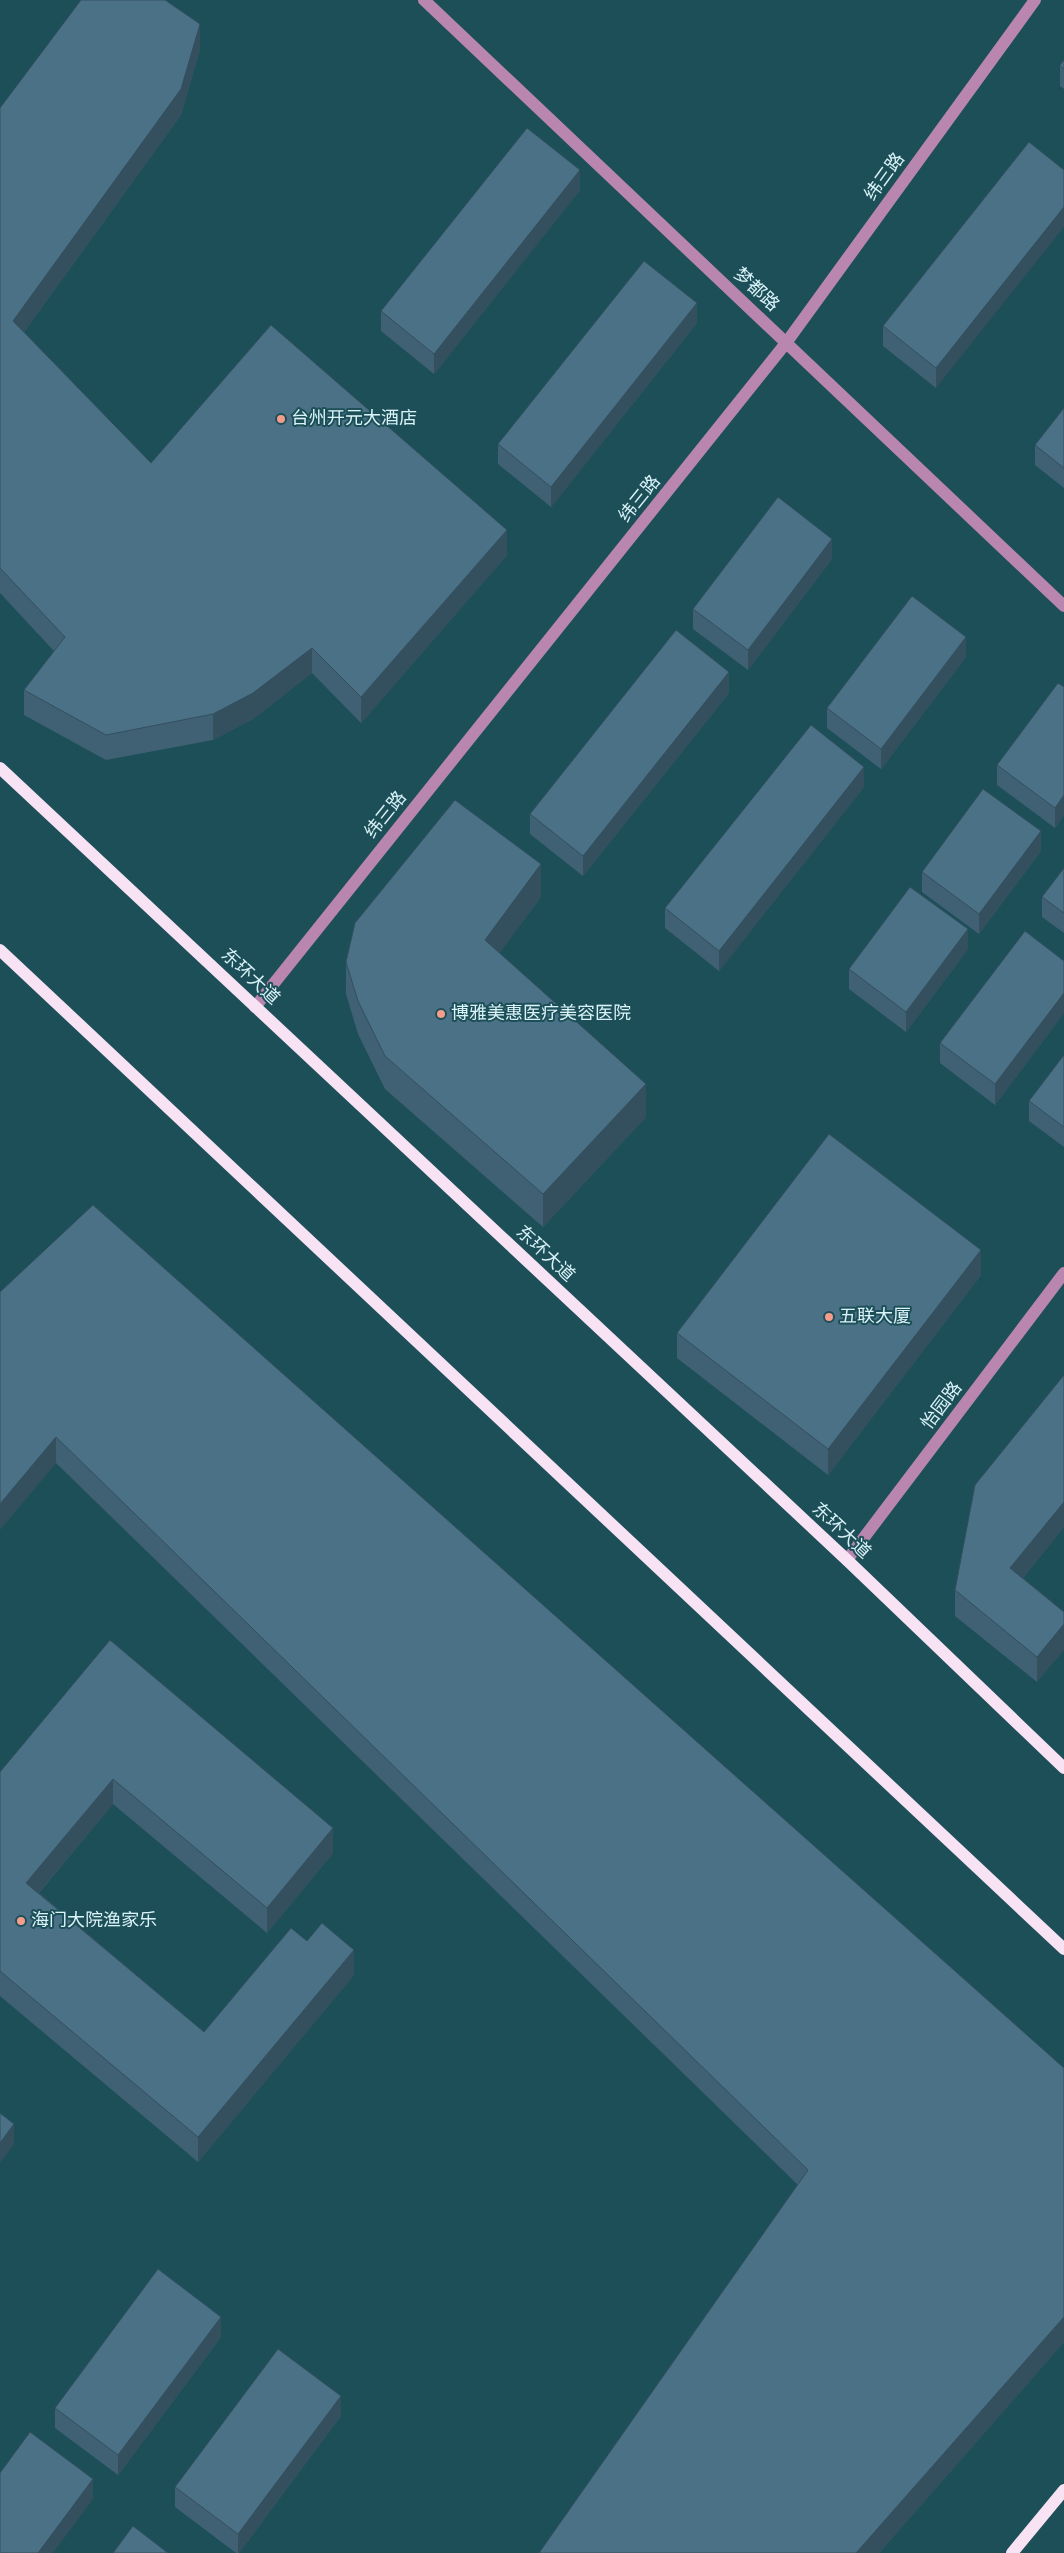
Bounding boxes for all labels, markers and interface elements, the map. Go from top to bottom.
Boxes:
street label: 纬三路 [860,149,908,204]
street label: 梦都路 [730,264,783,315]
place label: 台州开元大酒店 [291,408,417,428]
marker: 台州开元大酒店 [275,413,287,425]
street label: 纬三路 [614,471,664,526]
street label: 纬三路 [360,787,410,842]
street label: 东环大道 [218,944,284,1008]
place label: 博雅美惠医疗美容医院 [451,1003,631,1023]
marker: 博雅美惠医疗美容医院 [435,1008,447,1020]
street label: 东环大道 [513,1221,579,1285]
place label: 五联大厦 [839,1306,911,1326]
marker: 五联大厦 [823,1311,835,1323]
street label: 怡园路 [917,1378,965,1433]
street label: 东环大道 [809,1498,875,1562]
place label: 海门大院渔家乐 [31,1910,157,1930]
marker: 海门大院渔家乐 [15,1915,27,1927]

